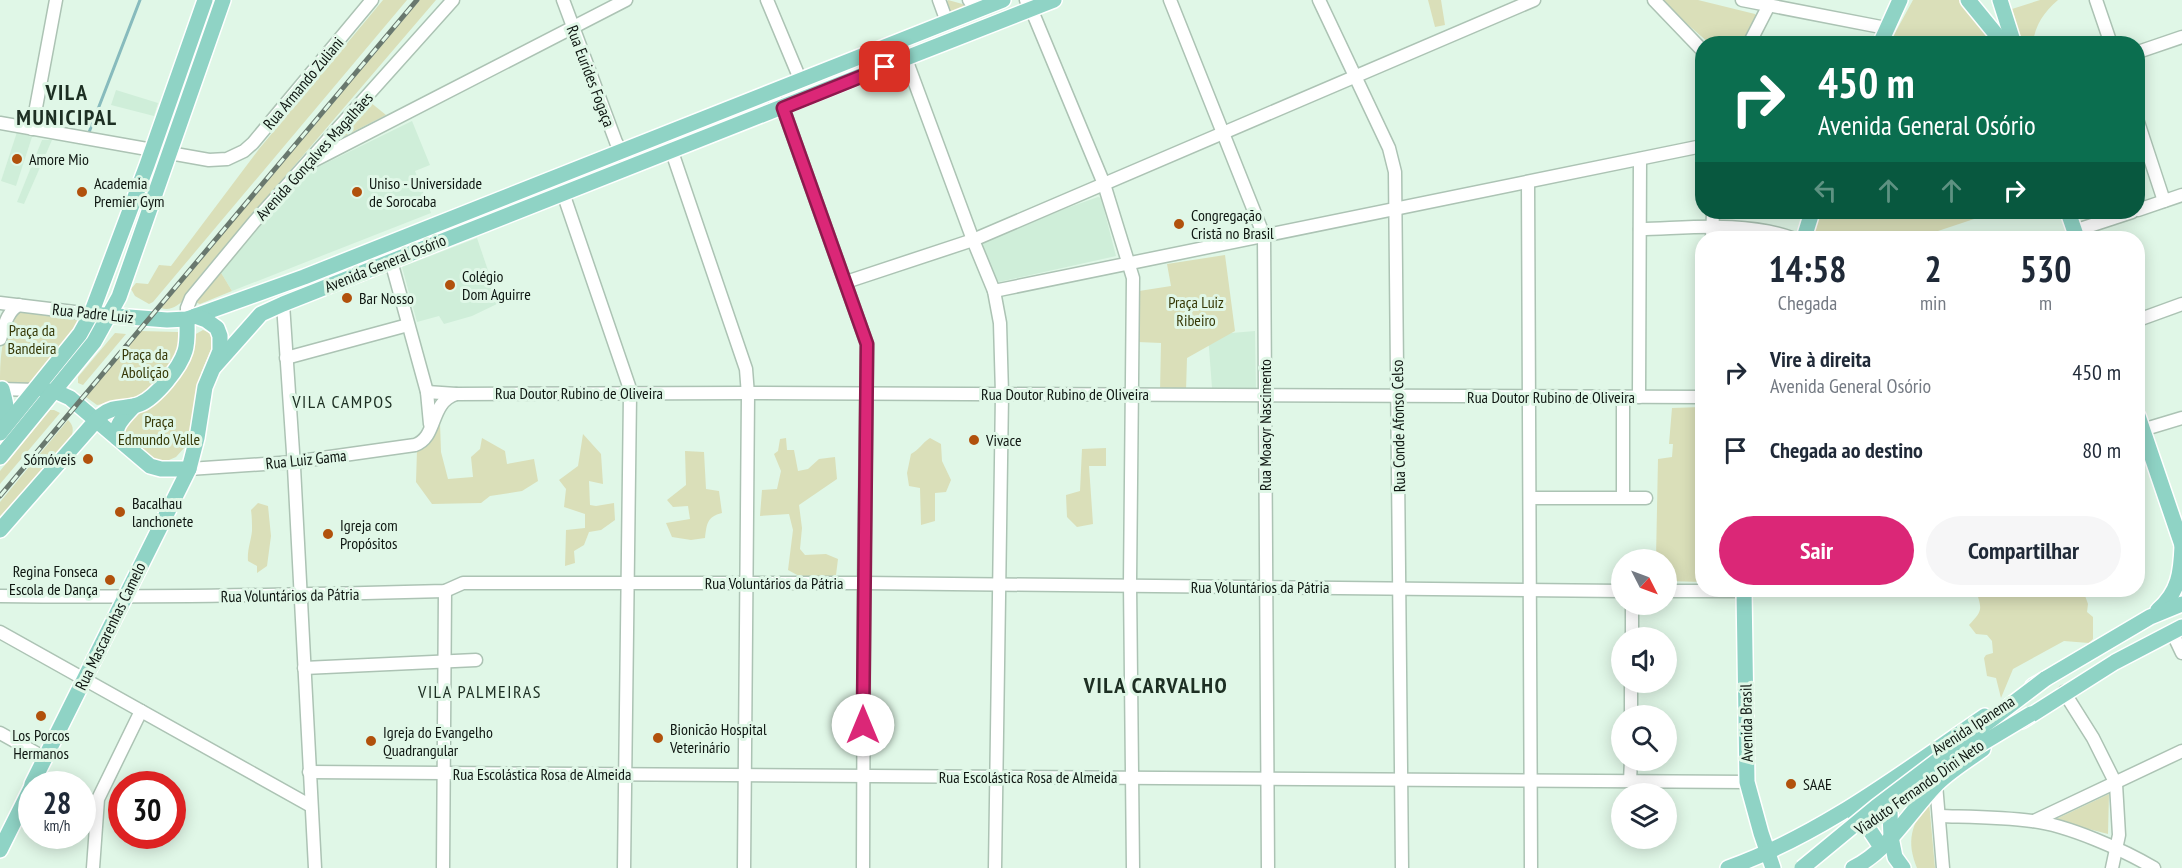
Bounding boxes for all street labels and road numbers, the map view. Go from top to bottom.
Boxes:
street label: Rua Eurides Fogaça [562,22,620,130]
street label: Rua Armando Zuliani [259,33,347,133]
street label: Avenida Gonçalves Magalhães [251,88,377,224]
street label: Avenida General Osório [321,230,449,296]
street label: Rua Padre Luiz [51,299,135,327]
street label: Rua Moacyr Nascimento [1255,359,1275,491]
street label: Rua Conde Afonso Celso [1387,360,1409,492]
street label: Rua Doutor Rubino de Oliveira [495,383,663,403]
street label: Rua Doutor Rubino de Oliveira [981,384,1149,404]
street label: Rua Doutor Rubino de Oliveira [1467,387,1635,407]
street label: Rua Luiz Gama [265,445,347,473]
street label: Rua Mascarenhas Camelo [70,559,150,693]
street label: Rua Voluntários da Pátria [705,573,843,593]
street label: Rua Voluntários da Pátria [1191,577,1329,597]
street label: Rua Voluntários da Pátria [221,584,359,606]
street label: Avenida Brasil [1735,684,1757,762]
street label: Avenida Ipanema [1928,691,2018,759]
street label: Viaduto Fernando Dini Neto [1850,735,1988,840]
street label: Rua Escolástica Rosa de Almeida [453,764,631,784]
street label: Rua Escolástica Rosa de Almeida [939,767,1117,787]

